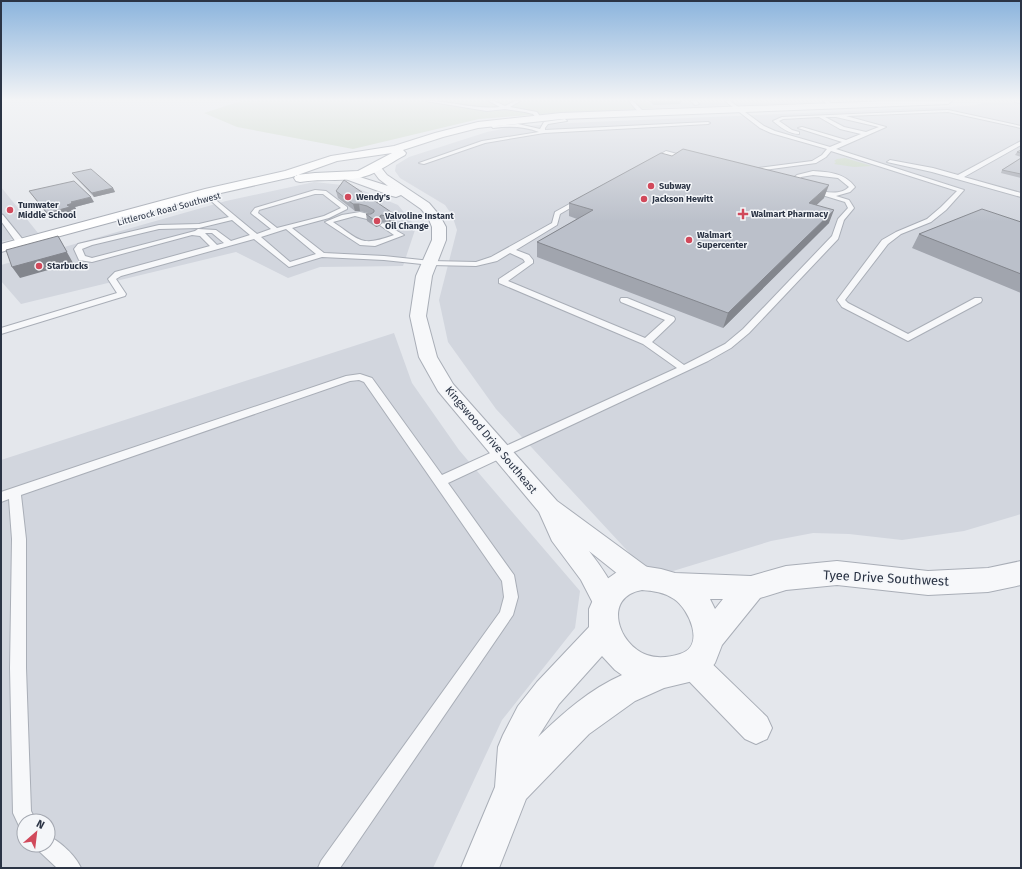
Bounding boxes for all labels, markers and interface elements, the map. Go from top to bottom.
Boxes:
marker: Subway [646,181,656,191]
place label: Subway [659,181,691,191]
street label: Littlerock Road Southwest [116,190,222,228]
marker: Wendy's [343,192,353,202]
place label: Wendy's [356,192,391,202]
marker: Jackson Hewitt [639,194,649,204]
place label: Jackson Hewitt [651,194,714,204]
place label: Tumwater Middle School [18,200,76,220]
marker: Tumwater Middle School [5,205,15,215]
marker: Walmart Pharmacy [738,209,748,219]
place label: Walmart Pharmacy [751,209,828,219]
place label: Valvoline Instant Oil Change [384,211,454,231]
marker: Valvoline Instant Oil Change [372,216,382,226]
place label: Walmart Supercenter [697,230,748,250]
marker: Walmart Supercenter [684,235,694,245]
marker: Starbucks [34,261,44,271]
place label: Starbucks [47,261,89,271]
street label: Kingswood Drive Southeast [442,384,540,496]
street label: Tyee Drive Southwest [823,567,950,589]
north arrow [16,813,56,853]
text: N [34,817,47,832]

